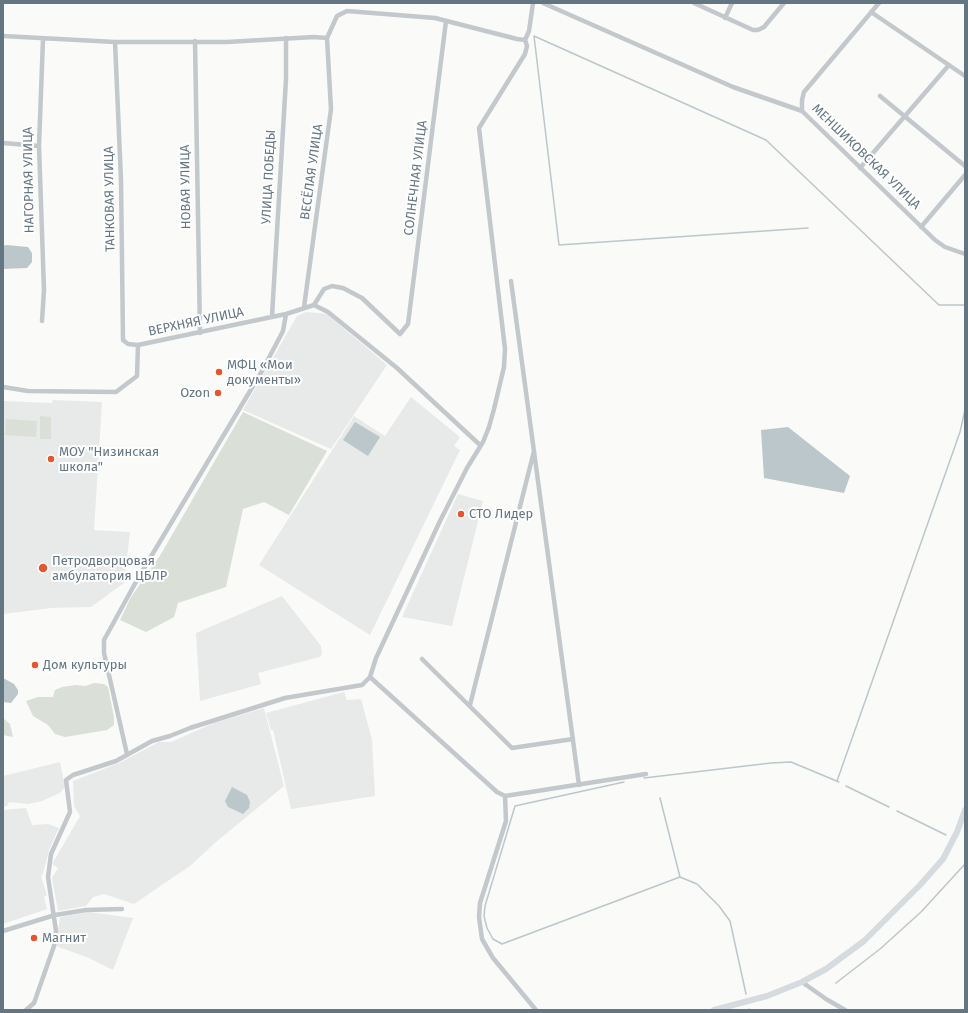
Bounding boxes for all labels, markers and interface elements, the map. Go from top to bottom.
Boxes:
street label: МЕНШИКОВСКАЯ УЛИЦА [808,101,924,213]
street label: СОЛНЕЧНАЯ УЛИЦА [401,120,431,236]
street label: ВЕСЁЛАЯ УЛИЦА [298,123,326,221]
street label: НАГОРНАЯ УЛИЦА [20,127,38,233]
street label: УЛИЦА ПОБЕДЫ [259,129,279,225]
street label: НОВАЯ УЛИЦА [177,145,195,229]
street label: ТАНКОВАЯ УЛИЦА [101,146,119,252]
street label: ВЕРХНЯЯ УЛИЦА [147,304,245,340]
place label: МФЦ «Мои документы» [227,357,301,388]
marker: МФЦ «Мои документы» [214,367,224,377]
place label: Ozon [180,385,210,401]
marker: Ozon [213,388,223,398]
place label: МОУ "Низинская школа" [59,444,159,475]
marker: МОУ "Низинская школа" [46,454,56,464]
place label: СТО Лидер [469,506,533,522]
marker: СТО Лидер [456,509,466,519]
place label: Петродворцовая амбулатория ЦБЛР [52,553,167,584]
marker: Петродворцовая амбулатория ЦБЛР [37,562,49,574]
place label: Дом культуры [43,657,127,673]
marker: Дом культуры [30,660,40,670]
place label: Магнит [42,930,86,946]
marker: Магнит [29,933,39,943]

